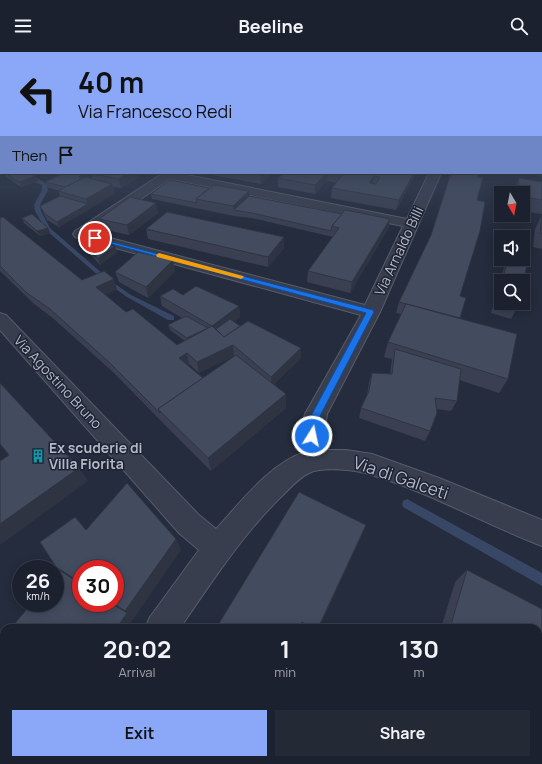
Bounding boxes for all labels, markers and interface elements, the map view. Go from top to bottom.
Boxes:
text: Beeline [238,14,304,38]
icon: menu [12,15,34,37]
icon: search [508,15,530,37]
text: 40 m [78,63,144,101]
icon: left [12,68,64,120]
text: Via Francesco Redi [78,99,232,123]
icon: arrive [55,144,77,166]
text: Then [12,145,47,166]
north arrow [494,186,530,222]
map controls [494,186,530,310]
street label: Via Arnaldo Billi [370,203,428,298]
pin [78,221,112,255]
icon: arrive [84,227,106,249]
button: sound [494,230,530,266]
button: search [494,274,530,310]
street label: Via Agostino Bruno [10,331,107,433]
position arrow [291,415,333,457]
place label: Ex scuderie di Villa Fiorita [49,438,143,473]
building icon: Ex scuderie di Villa Fiorita [30,448,46,464]
street label: Via di Galceti [350,450,452,505]
speed limit sign: 30 [72,560,124,612]
text: 26 [26,567,50,594]
text: km/h [26,589,50,603]
text: 20:02 [103,632,171,665]
text: 1 [280,632,290,665]
text: 130 [399,632,439,665]
text: Arrival [119,663,156,681]
text: min [274,663,296,681]
text: m [413,663,424,681]
button: Exit [12,710,267,756]
button: Share [275,710,530,756]

